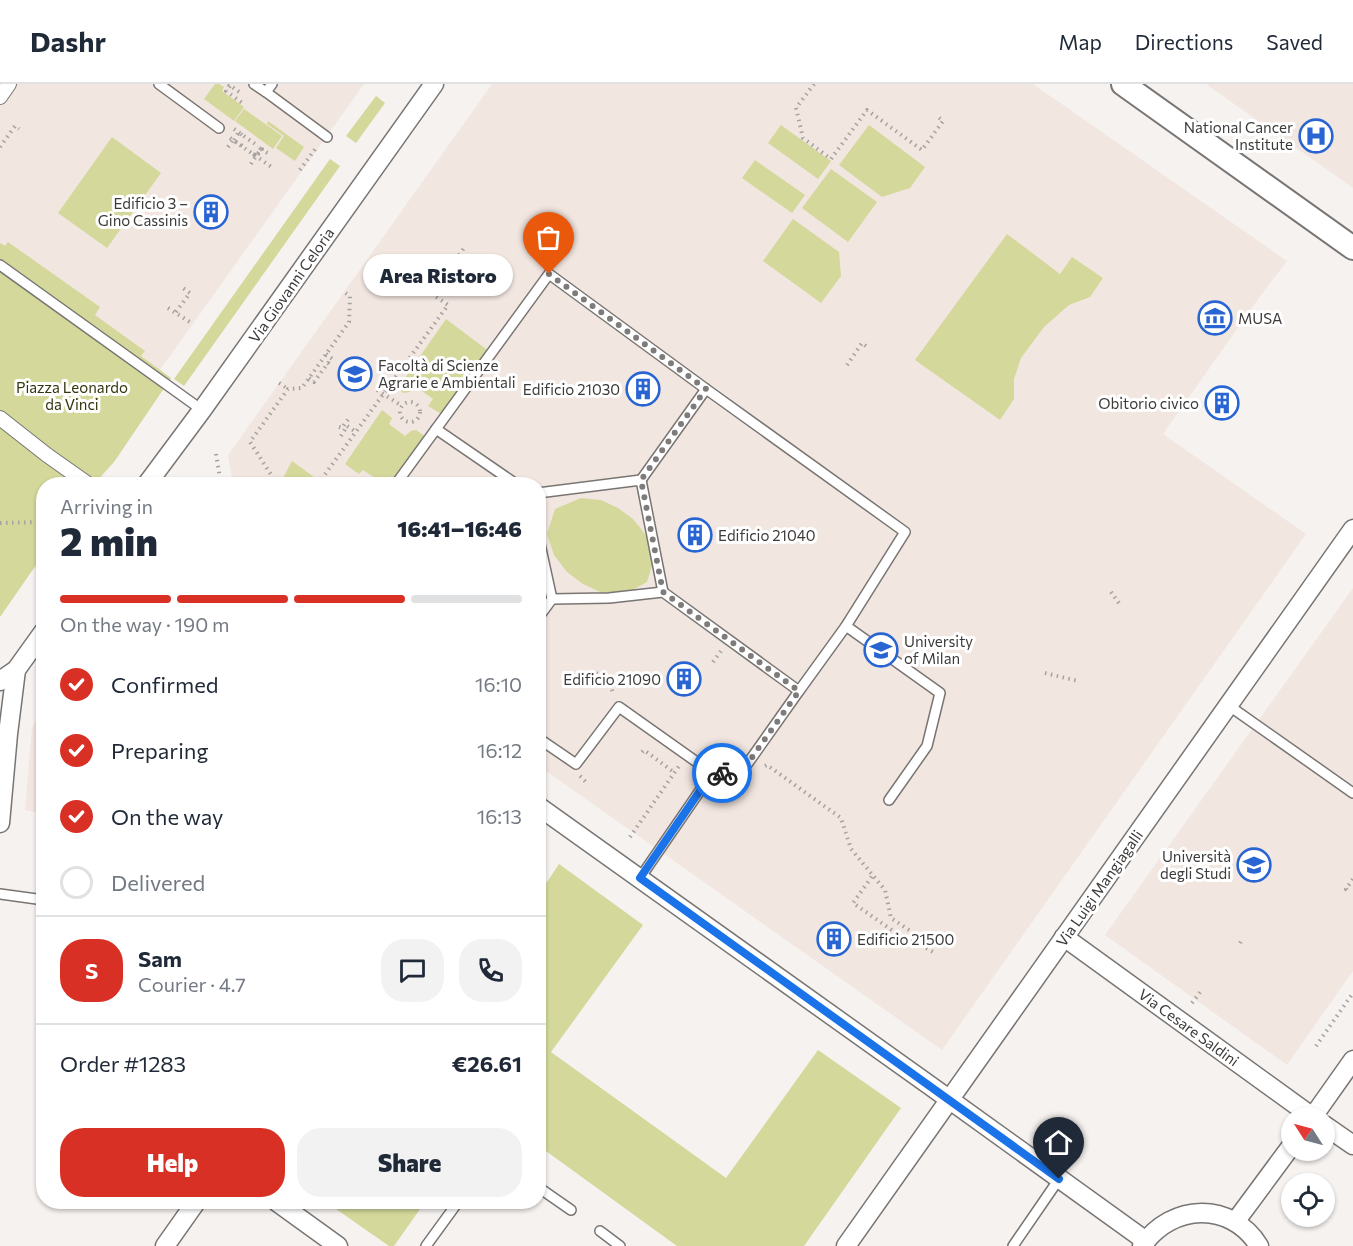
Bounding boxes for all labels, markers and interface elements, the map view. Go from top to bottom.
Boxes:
text: Dashr [30,24,106,58]
text: Map [1059,29,1102,54]
text: Directions [1135,29,1233,54]
text: Saved [1266,29,1323,54]
place label: National Cancer Institute [1184,118,1293,153]
hospital icon: National Cancer Institute [1298,118,1334,154]
place label: Edificio 3 – Gino Cassinis [98,194,188,229]
building icon: Edificio 3 – Gino Cassinis [193,194,229,230]
pin [523,212,574,274]
icon: bag [532,221,565,254]
street label: Via Giovanni Celoria [245,224,337,346]
callout: Area Ristoro [363,253,513,295]
text: Area Ristoro [379,263,497,287]
museum icon: MUSA [1197,300,1233,336]
place label: MUSA [1238,309,1282,327]
school or university icon: Facoltà di Scienze Agrarie e Ambientali [337,356,373,392]
place label: Facoltà di Scienze Agrarie e Ambientali [378,356,516,391]
building icon: Edificio 21030 [625,371,661,407]
park label: Piazza Leonardo da Vinci [16,378,128,413]
place label: Edificio 21030 [523,380,620,398]
building icon: Obitorio civico [1204,385,1240,421]
place label: Obitorio civico [1098,394,1199,412]
text: Arriving in [60,494,153,518]
text: 16:41–16:46 [397,515,522,542]
text: 2 min [60,516,158,564]
building icon: Edificio 21040 [677,517,713,553]
place label: Edificio 21040 [718,526,816,544]
text: On the way · 190 m [60,612,229,636]
school or university icon: University of Milan [863,632,899,668]
place label: University of Milan [904,632,973,667]
building icon: Edificio 21090 [666,661,702,697]
icon: check [60,668,93,701]
place label: Edificio 21090 [563,670,661,688]
text: Confirmed [111,671,218,698]
text: 16:10 [475,672,522,696]
icon: check [60,734,93,767]
text: Preparing [111,737,208,764]
text: 16:12 [477,738,522,762]
courier [692,743,752,803]
icon: bike [706,757,739,790]
icon: check [60,800,93,833]
text: On the way [111,803,223,830]
text: 16:13 [477,804,522,828]
street label: Via Luigi Mangiagalli [1052,826,1146,950]
place label: Università degli Studi [1160,847,1231,882]
school or university icon: Università degli Studi [1236,847,1272,883]
text: Delivered [111,869,205,896]
building icon: Edificio 21500 [816,921,852,957]
place label: Edificio 21500 [857,930,954,948]
button: chat [381,939,444,1002]
button: phone [459,939,522,1002]
text: Sam [138,945,182,972]
text: S [85,957,98,984]
text: Courier · 4.7 [138,972,246,996]
street label: Via Cesare Saldini [1135,985,1243,1069]
text: Order #1283 [60,1050,186,1077]
text: €26.61 [452,1050,522,1077]
north arrow [1281,1107,1335,1161]
map controls [1281,1107,1335,1227]
pin [1033,1117,1084,1179]
icon: home [1042,1126,1075,1159]
button: Help [60,1128,285,1197]
button: Share [297,1128,522,1197]
button: locate [1281,1173,1335,1227]

